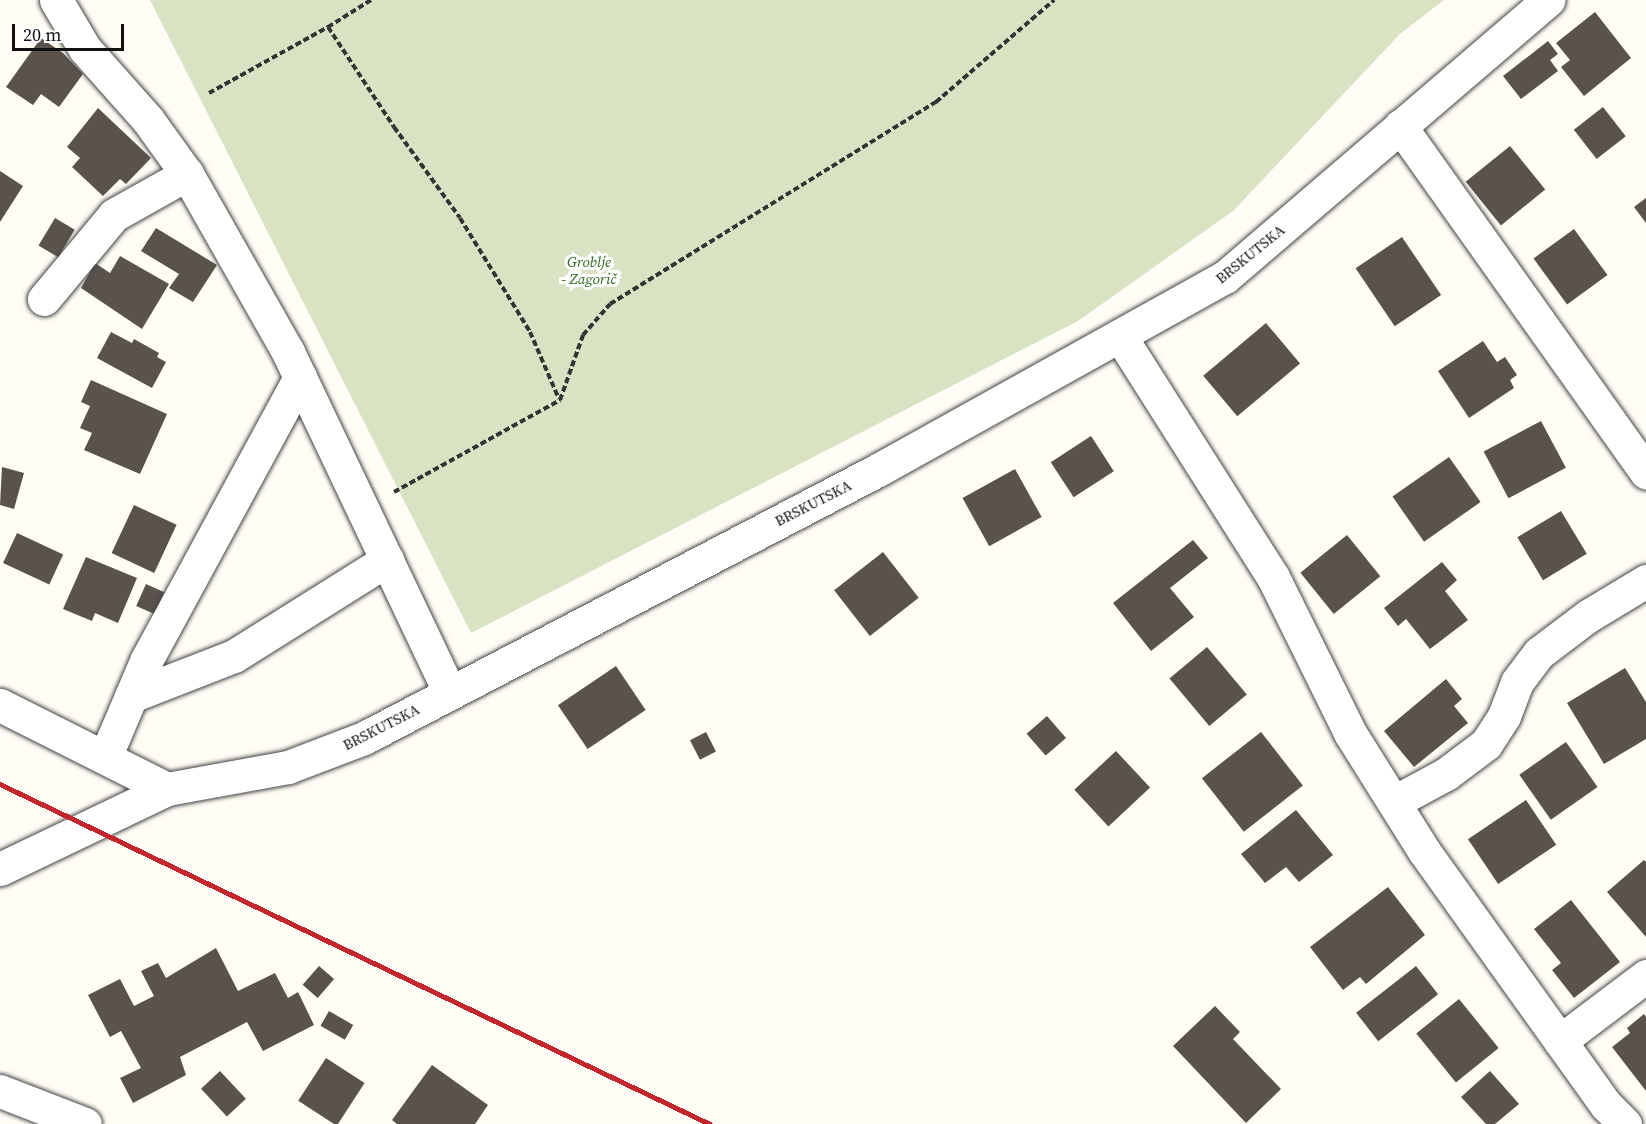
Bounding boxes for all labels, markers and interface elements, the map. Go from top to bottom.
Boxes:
scale bar [15,12,128,50]
text: 20 m [23,22,61,47]
street label: BRSKUTSKA [1212,221,1288,287]
park label: Groblje - Zagorič [561,252,617,287]
street label: BRSKUTSKA [772,476,854,530]
street label: BRSKUTSKA [340,700,422,754]

